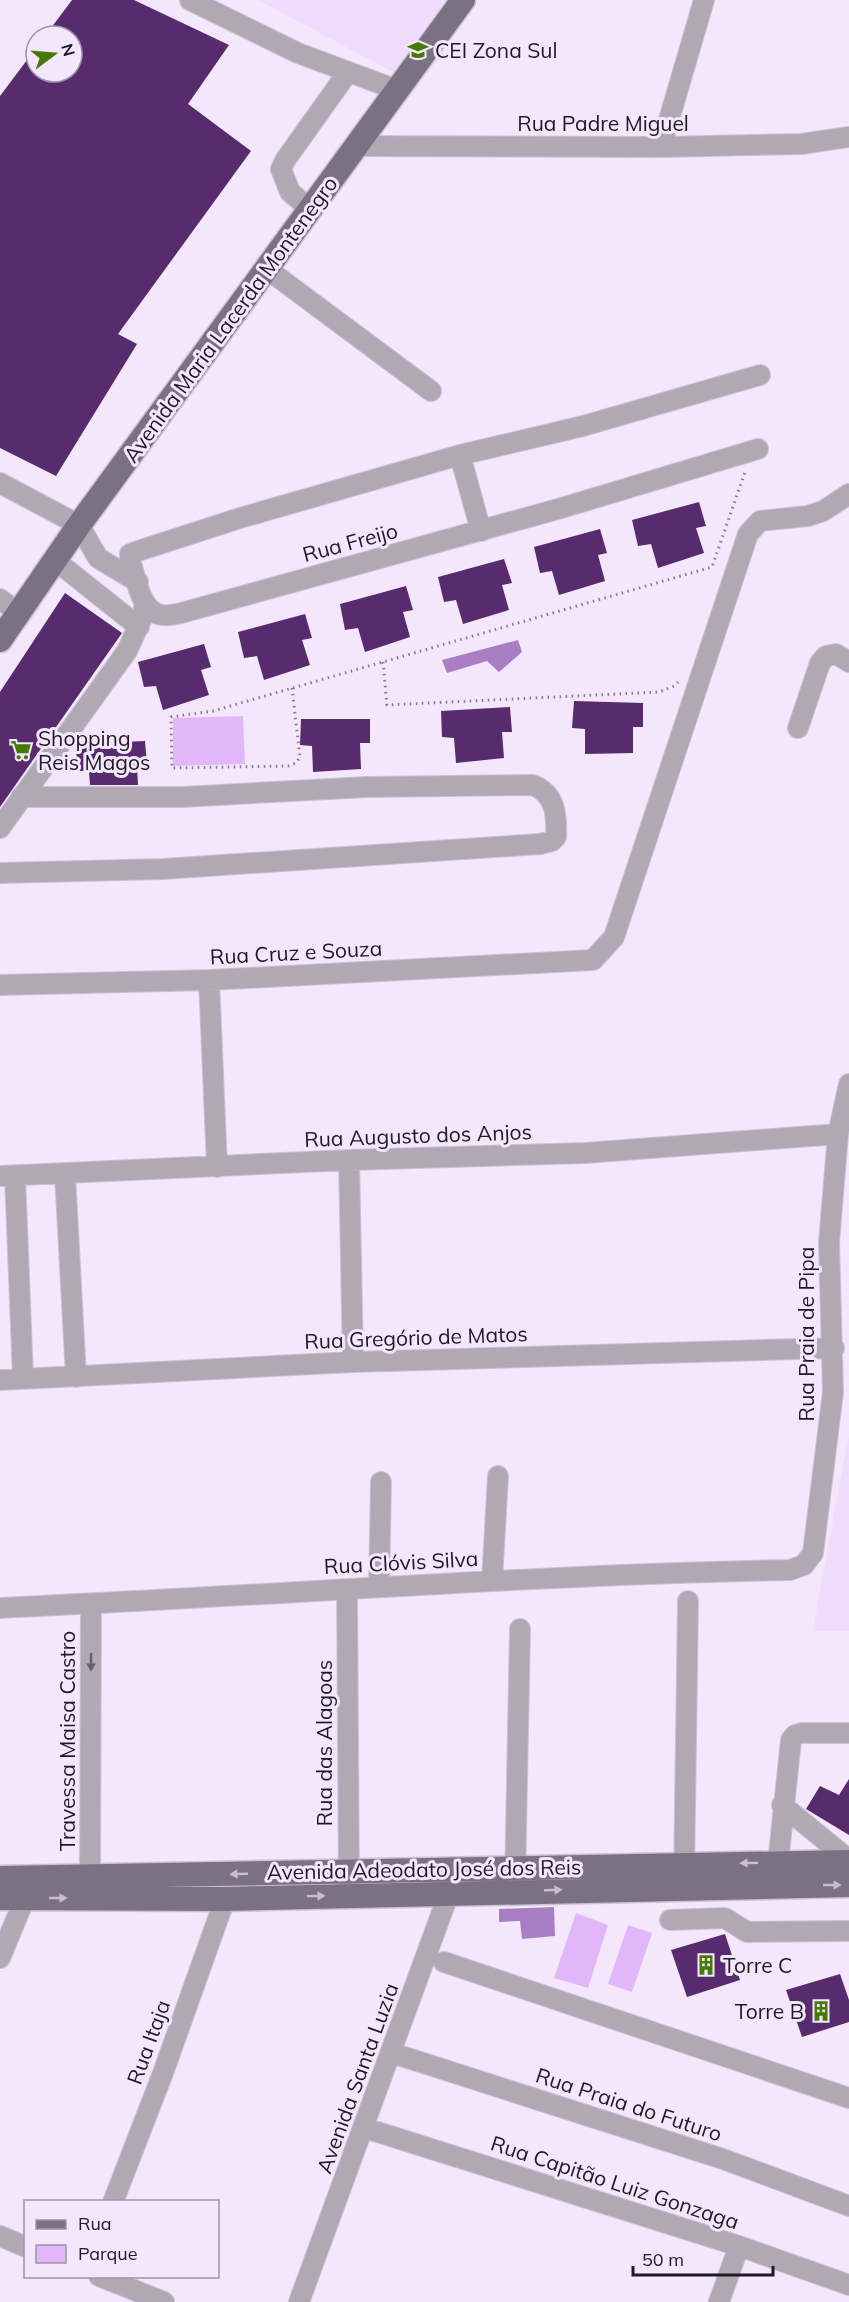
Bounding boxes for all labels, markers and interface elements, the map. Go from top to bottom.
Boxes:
north arrow [24,24,84,84]
place label: CEI Zona Sul [435,37,557,63]
school or university icon: CEI Zona Sul [406,38,430,62]
text: N [57,41,80,58]
street label: Rua Padre Miguel [517,110,689,136]
street label: Avenida Maria Lacerda Montenegro [117,171,343,467]
street label: Rua Freijo [300,517,400,567]
place label: Shopping Reis Magos [38,725,150,775]
supermarket icon: Shopping Reis Magos [9,738,33,762]
street label: Rua Cruz e Souza [209,934,383,970]
street label: Rua Augusto dos Anjos [304,1118,532,1152]
street label: Rua Praia de Pipa [793,1247,819,1421]
street label: Rua Gregório de Matos [304,1320,528,1354]
street label: Rua Clóvis Silva [323,1545,479,1579]
street label: Travessa Maisa Castro [54,1631,80,1851]
one-way arrow [86,1653,96,1672]
street label: Rua das Alagoas [311,1660,337,1826]
street label: Avenida Adeodato José dos Reis [267,1853,581,1885]
one-way arrow [739,1858,758,1868]
one-way arrow [229,1869,248,1879]
one-way arrow [823,1880,842,1890]
one-way arrow [544,1886,563,1895]
one-way arrow [307,1892,326,1901]
one-way arrow [49,1893,68,1903]
place label: Torre C [723,1952,792,1978]
building icon: Torre C [694,1953,718,1977]
street label: Avenida Santa Luzia [310,1979,404,2177]
street label: Rua Itaja [121,1996,175,2088]
place label: Torre B [735,1998,804,2024]
building icon: Torre B [809,1999,833,2023]
street label: Rua Praia do Futuro [533,2062,725,2146]
street label: Rua Capitão Luiz Gonzaga [488,2130,742,2234]
legend [24,2200,219,2278]
text: Rua [78,2212,112,2235]
scale bar [633,2239,772,2277]
text: Parque [78,2242,137,2265]
text: 50 m [642,2248,684,2271]

